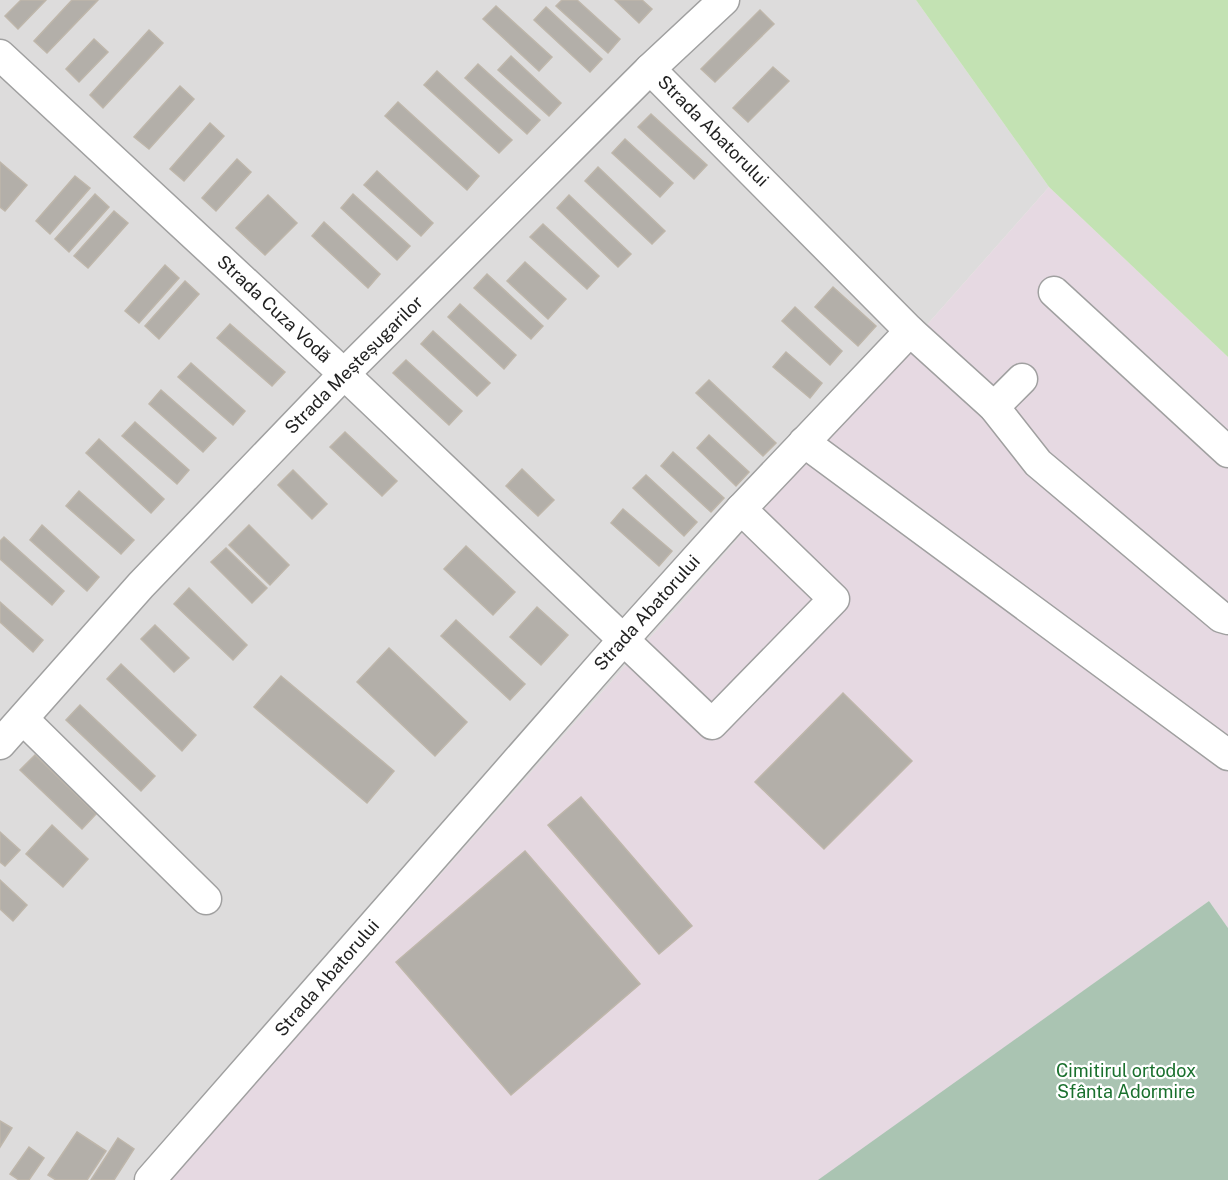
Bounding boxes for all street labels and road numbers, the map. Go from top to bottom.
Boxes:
street label: Strada Abatorului [654,71,773,190]
street label: Strada Cuza Vodă [213,250,336,367]
street label: Strada Meșteșugarilor [280,291,427,438]
street label: Strada Abatorului [589,551,704,675]
street label: Strada Abatorului [270,915,383,1040]

